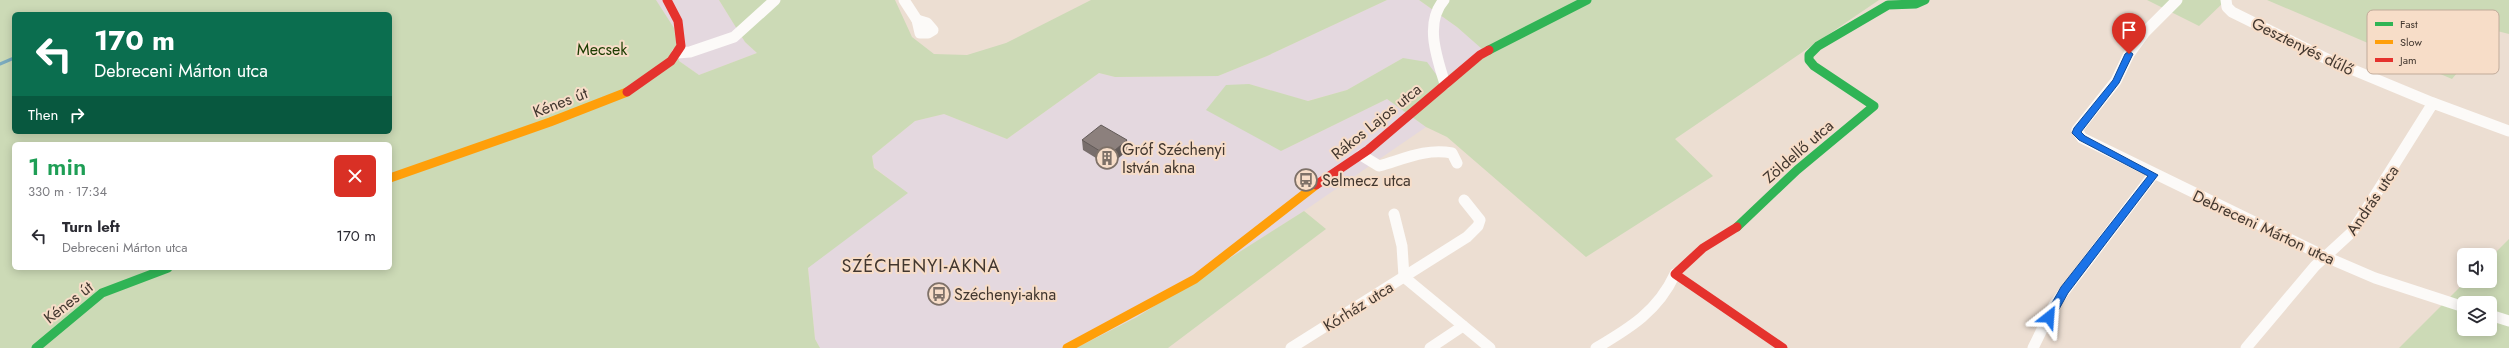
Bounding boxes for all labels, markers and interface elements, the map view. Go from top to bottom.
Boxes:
legend [2367,10,2499,74]
street label: Gesztenyés dűlő [2248,12,2358,81]
pin [2112,13,2146,54]
text: Fast [2400,16,2418,32]
icon: arrive [2118,19,2140,41]
text: 170 m [94,20,175,61]
icon: left [28,28,80,80]
text: Slow [2400,34,2422,50]
park label: Mecsek [577,38,628,61]
text: Jam [2398,52,2417,68]
text: Debreceni Márton utca [94,58,268,84]
street label: Rákos Lajos utca [1326,78,1426,165]
street label: Kénes út [529,81,591,123]
text: Then [28,104,58,126]
icon: right [66,104,88,126]
street label: Zöldellő utca [1758,114,1839,188]
place label: Gróf Széchenyi István akna [1122,138,1226,179]
building icon: Gróf Széchenyi István akna [1094,145,1120,171]
text: 1 min [28,149,86,184]
button: close [334,155,376,197]
street label: András utca [2340,161,2404,240]
bus stop icon: Selmecz utca [1293,167,1319,193]
place label: Selmecz utca [1322,169,1411,192]
text: 330 m · 17:34 [28,182,107,201]
street label: Debreceni Márton utca [2189,184,2339,271]
text: Turn left [62,216,120,238]
icon: left [28,225,50,247]
text: 170 m [336,225,376,247]
text: Debreceni Márton utca [62,238,188,257]
map controls [2457,248,2497,336]
button: sound [2457,248,2497,288]
district label: SZÉCHENYI-AKNA [842,253,1000,279]
street label: Kénes út [39,276,98,329]
street label: Kórház utca [1319,276,1398,337]
bus stop icon: Széchenyi-akna [926,281,952,307]
place label: Széchenyi-akna [954,283,1056,306]
position arrow [2028,296,2070,338]
button: layers [2457,296,2497,336]

